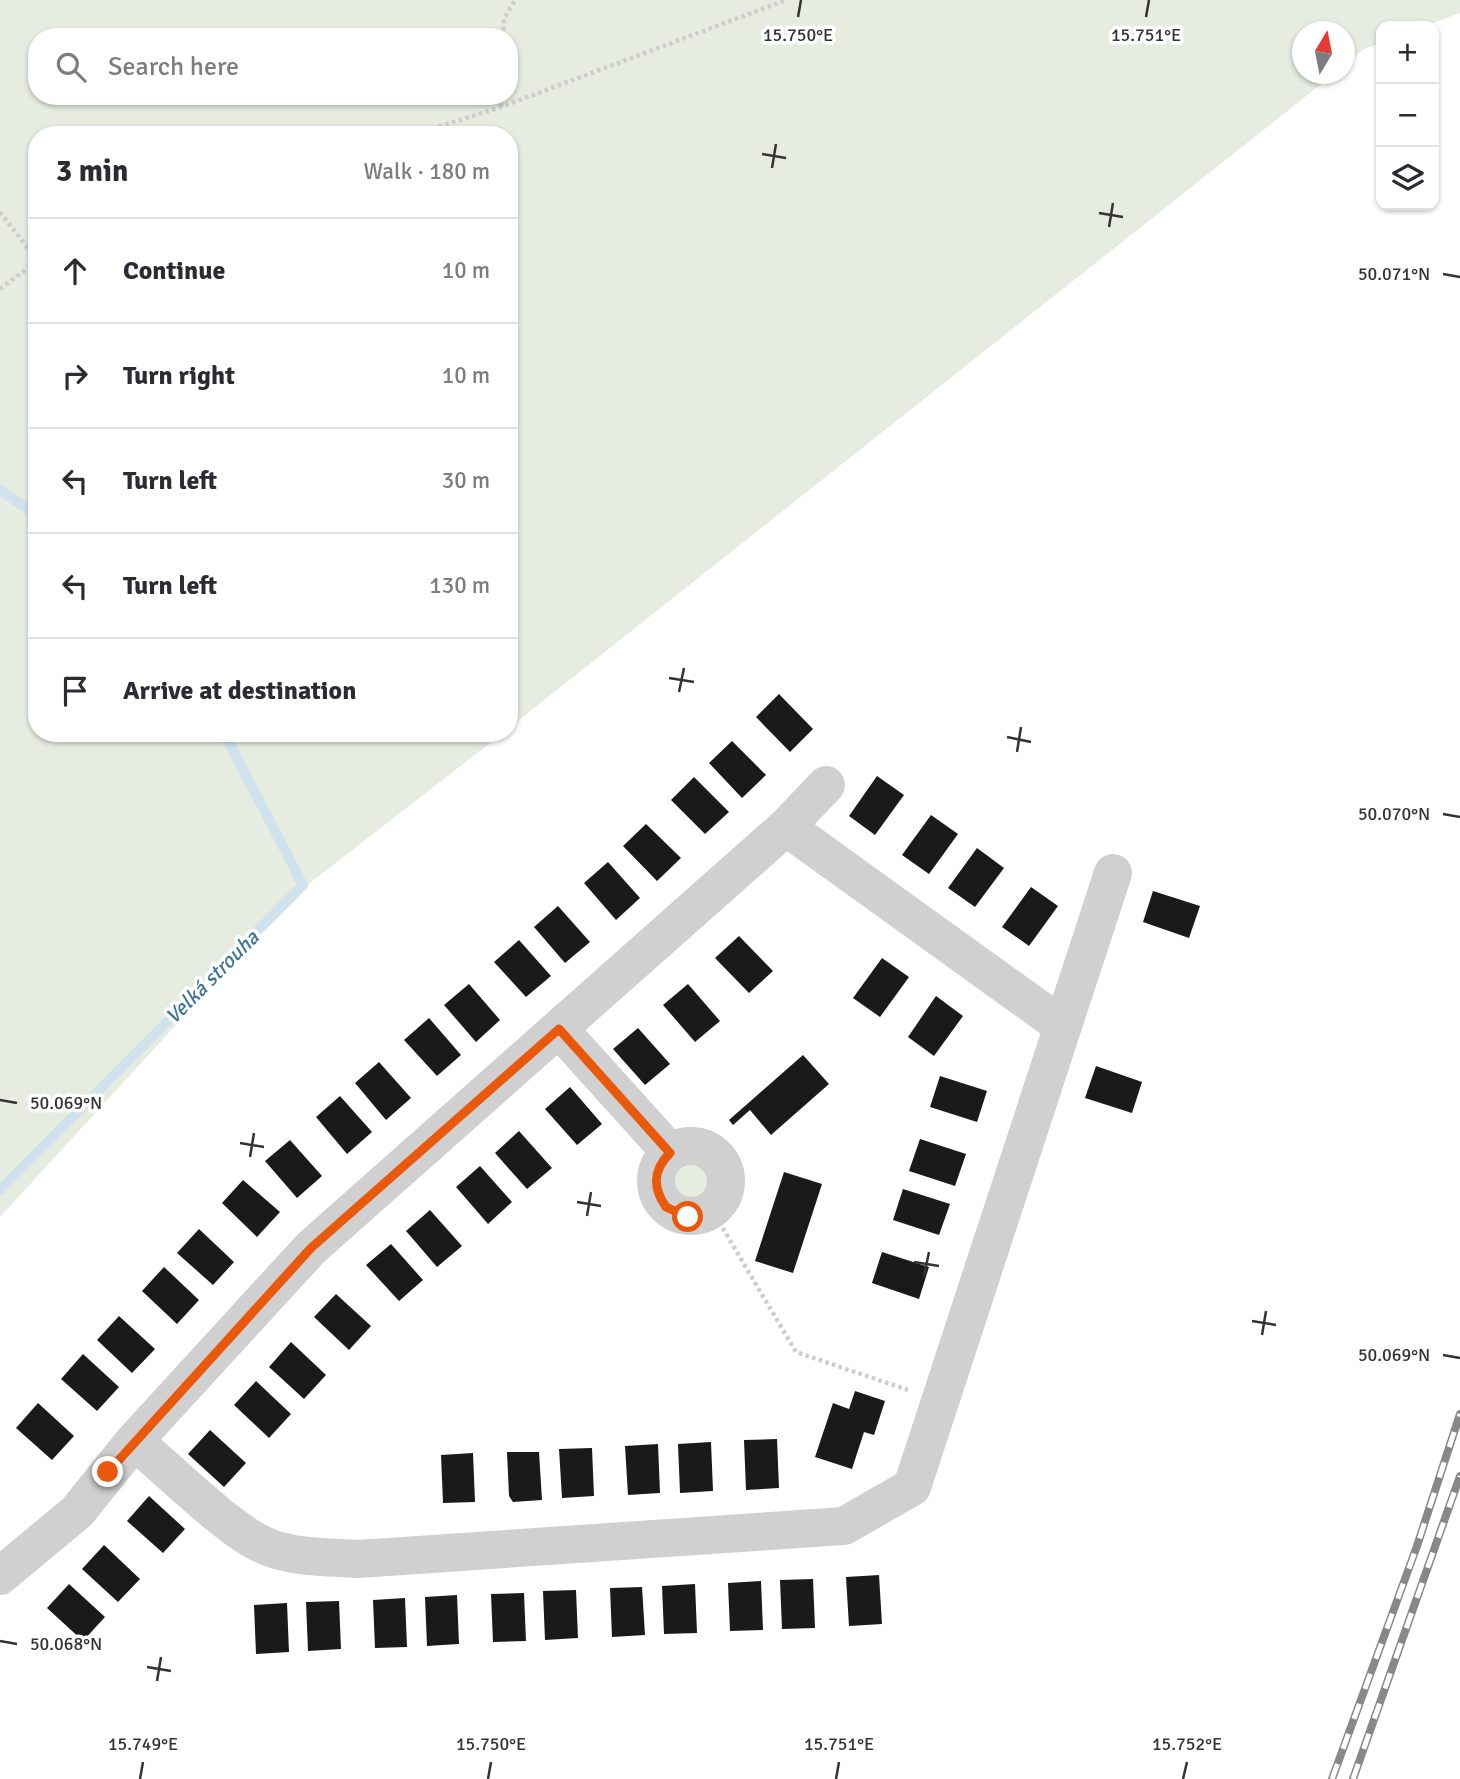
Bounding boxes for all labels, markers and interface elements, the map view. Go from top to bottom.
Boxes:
north arrow [1292,21,1355,84]
map controls [1376,21,1439,210]
button: + [1376,21,1439,84]
text: 15.750°E [763,24,833,46]
text: 15.751°E [1111,24,1181,46]
search box [28,28,518,105]
icon: search [52,48,90,86]
text: Search here [108,51,239,83]
button: − [1376,84,1439,147]
button: layers [1376,147,1439,210]
text: 3 min [56,153,128,190]
text: Walk · 180 m [364,157,490,186]
icon: ahead [56,252,94,290]
text: Continue [123,255,225,287]
text: 10 m [442,256,490,285]
text: 50.071°N [1358,263,1430,285]
icon: right [56,357,94,395]
text: Turn right [123,360,235,392]
text: 10 m [442,361,490,390]
icon: left [56,462,94,500]
text: Turn left [123,465,217,497]
text: 30 m [442,466,490,495]
icon: left [56,567,94,605]
text: Turn left [123,570,217,602]
text: 130 m [429,571,490,600]
icon: arrive [56,672,94,710]
text: Arrive at destination [123,675,356,707]
text: 50.070°N [1358,803,1430,825]
water label: Velká strouha [160,924,265,1029]
text: 50.069°N [30,1092,102,1114]
route start [672,1201,703,1232]
text: 50.069°N [1358,1344,1430,1366]
route end [92,1456,123,1487]
text: 50.068°N [30,1633,102,1655]
text: 15.749°E [108,1733,178,1755]
text: 15.750°E [456,1733,526,1755]
text: 15.751°E [804,1733,874,1755]
text: 15.752°E [1152,1733,1222,1755]

